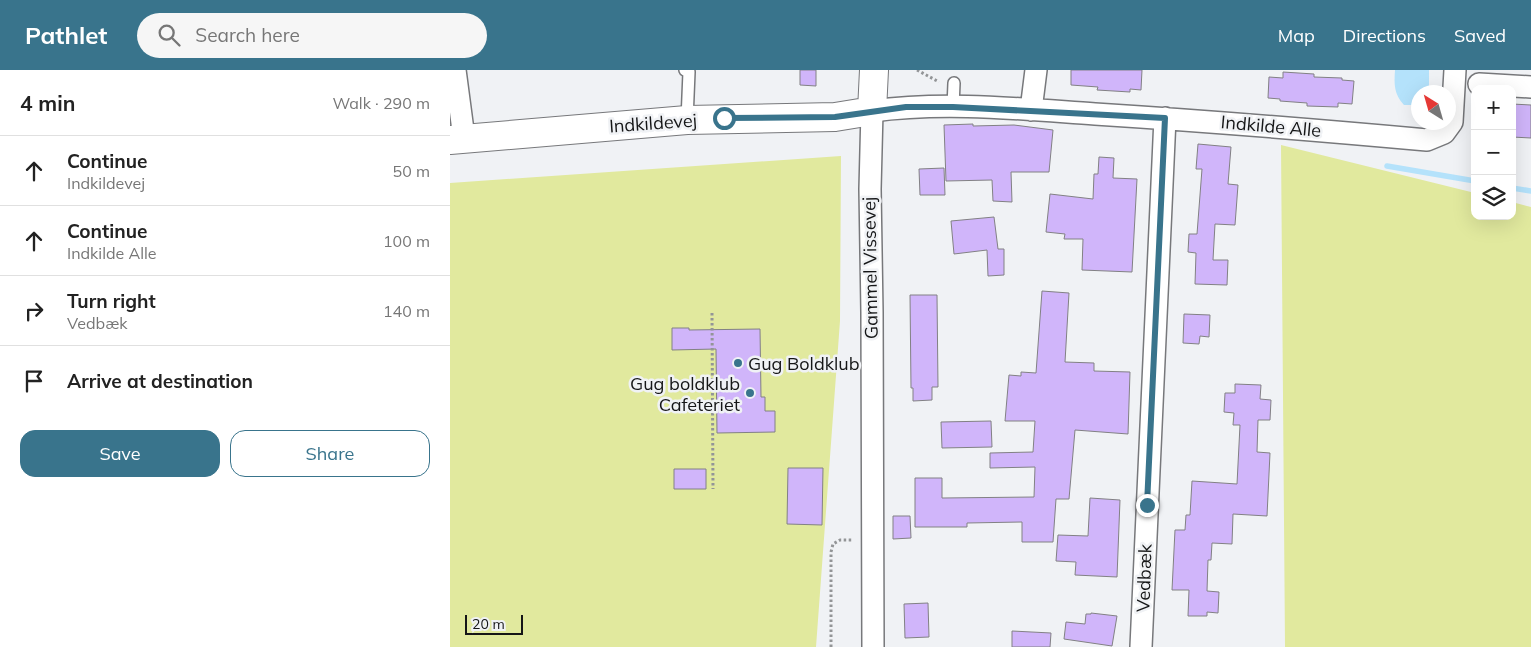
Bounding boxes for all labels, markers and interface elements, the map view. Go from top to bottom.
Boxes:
search box [137,13,487,58]
text: Pathlet [25,20,107,50]
icon: search [155,21,183,49]
text: Search here [195,23,300,47]
text: Map [1278,24,1315,47]
text: Directions [1343,24,1426,47]
text: Saved [1454,24,1506,47]
north arrow [1411,85,1456,130]
map controls [1471,85,1516,220]
button: + [1471,85,1516,130]
text: 4 min [20,90,75,116]
text: Walk · 290 m [332,93,430,113]
route start [713,107,736,130]
street label: Indkildevej [608,108,698,138]
street label: Indkilde Alle [1220,110,1322,142]
button: − [1471,130,1516,175]
text: Continue [67,149,147,173]
icon: ahead [20,157,48,185]
text: 50 m [393,161,430,181]
text: Indkildevej [67,173,145,193]
button: layers [1471,175,1516,220]
street label: Gammel Vissevej [857,197,883,339]
text: Continue [67,219,147,243]
icon: ahead [20,227,48,255]
text: 100 m [383,231,430,251]
text: Indkilde Alle [67,243,157,263]
text: Turn right [67,289,156,313]
icon: right [20,297,48,325]
text: 140 m [383,301,430,321]
text: Vedbæk [67,313,127,333]
place label: Gug Boldklub [748,352,859,375]
marker: Gug Boldklub [732,357,744,369]
icon: arrive [20,367,48,395]
text: Arrive at destination [67,369,253,393]
place label: Gug boldklub Cafeteriet [630,372,740,416]
marker: Gug boldklub Cafeteriet [744,387,756,399]
button: Save [20,430,220,477]
button: Share [230,430,430,477]
route end [1136,494,1159,517]
street label: Vedbæk [1131,543,1157,612]
scale bar [465,612,522,635]
text: 20 m [472,615,505,633]

